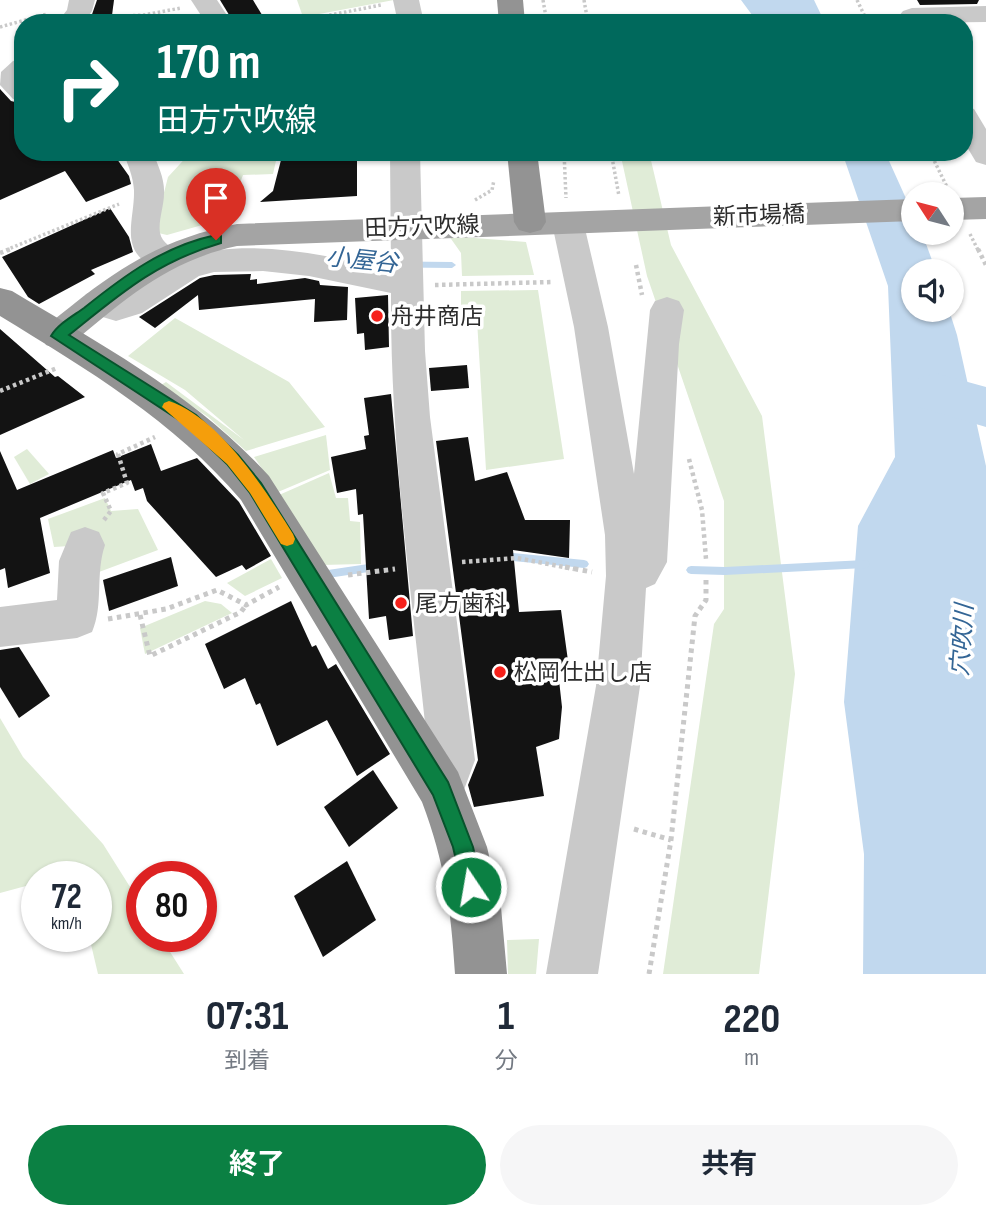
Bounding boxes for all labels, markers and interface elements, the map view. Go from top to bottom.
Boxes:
text: 170 m [157,34,261,93]
icon: right [42,42,133,133]
text: 田方穴吹線 [157,102,317,141]
pin [186,168,246,240]
icon: arrive [197,179,235,217]
north arrow [901,182,964,245]
map controls [901,182,964,322]
street label: 新市場橋 [713,200,805,232]
street label: 田方穴吹線 [364,211,480,243]
water label: 小屋谷 [325,242,401,279]
button: sound [901,259,964,322]
place label: 舟井商店 [391,303,483,331]
marker: 舟井商店 [369,308,385,324]
place label: 尾方歯科 [415,590,507,618]
marker: 尾方歯科 [393,595,409,611]
water label: 穴吹川 [946,600,980,677]
place label: 松岡仕出し店 [514,659,652,687]
marker: 松岡仕出し店 [492,664,508,680]
position arrow [434,850,508,924]
speed limit sign: 80 [126,861,217,952]
text: 72 [51,876,82,919]
text: km/h [51,913,82,934]
text: 07:31 [206,991,289,1042]
text: 1 [498,991,514,1042]
text: 220 [723,994,780,1045]
text: m [744,1044,759,1072]
text: 到着 [224,1047,270,1075]
text: 分 [494,1047,517,1075]
button: 終了 [28,1125,486,1205]
button: 共有 [500,1125,958,1205]

